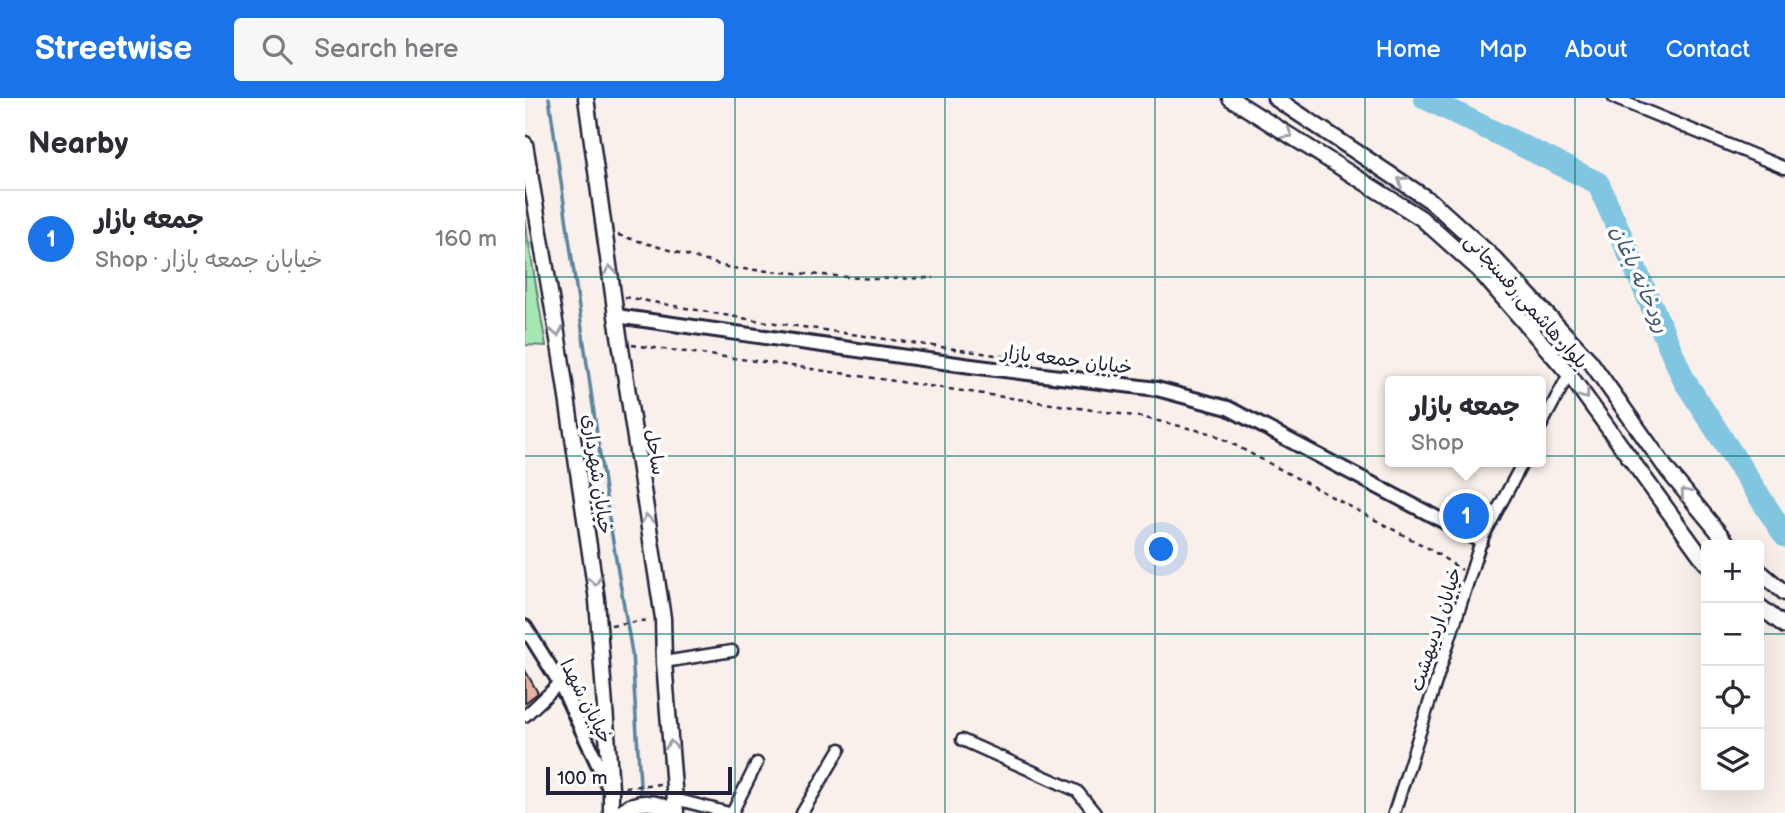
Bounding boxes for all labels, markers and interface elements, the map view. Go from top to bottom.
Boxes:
search box [234,18,724,81]
text: Streetwise [35,29,192,69]
icon: search [258,30,296,68]
text: Search here [314,34,458,65]
text: Home [1376,35,1441,64]
text: Map [1479,35,1527,64]
text: About [1565,35,1627,64]
text: Contact [1665,35,1750,64]
one-way arrow [1281,125,1294,138]
text: Nearby [28,126,128,162]
one-way arrow [1397,177,1410,189]
text: جمعه بازار [95,205,204,236]
water label: رودخانه باغان [1605,222,1674,337]
text: 1 [46,225,56,253]
text: 160 m [435,225,497,253]
street label: بلوار هاشمی رفسنجانی [1459,230,1592,374]
text: Shop · خیابان جمعه بازار [95,246,322,274]
one-way arrow [602,264,617,276]
one-way arrow [549,326,564,338]
street label: خیابان جمعه بازار [998,341,1134,380]
popup [1385,376,1546,467]
one-way arrow [1576,387,1589,399]
text: جمعه بازار [1411,392,1520,423]
street label: خیابان شهرداری [577,413,616,536]
street label: ساحل [640,428,669,477]
text: Shop [1411,429,1464,457]
one-way arrow [1681,488,1694,500]
pin: 1 [1443,490,1489,542]
one-way arrow [640,513,655,525]
your location [1144,532,1178,566]
map controls [1701,540,1764,792]
button: + [1701,540,1764,603]
street label: خیابان اردیبهشت [1406,565,1467,694]
one-way arrow [587,575,602,587]
button: − [1701,603,1764,666]
street label: خیابان شهدا [555,655,617,748]
button: locate [1701,666,1764,729]
button: layers [1701,729,1764,792]
one-way arrow [664,739,679,750]
scale bar [546,764,731,796]
text: 100 m [557,767,608,790]

